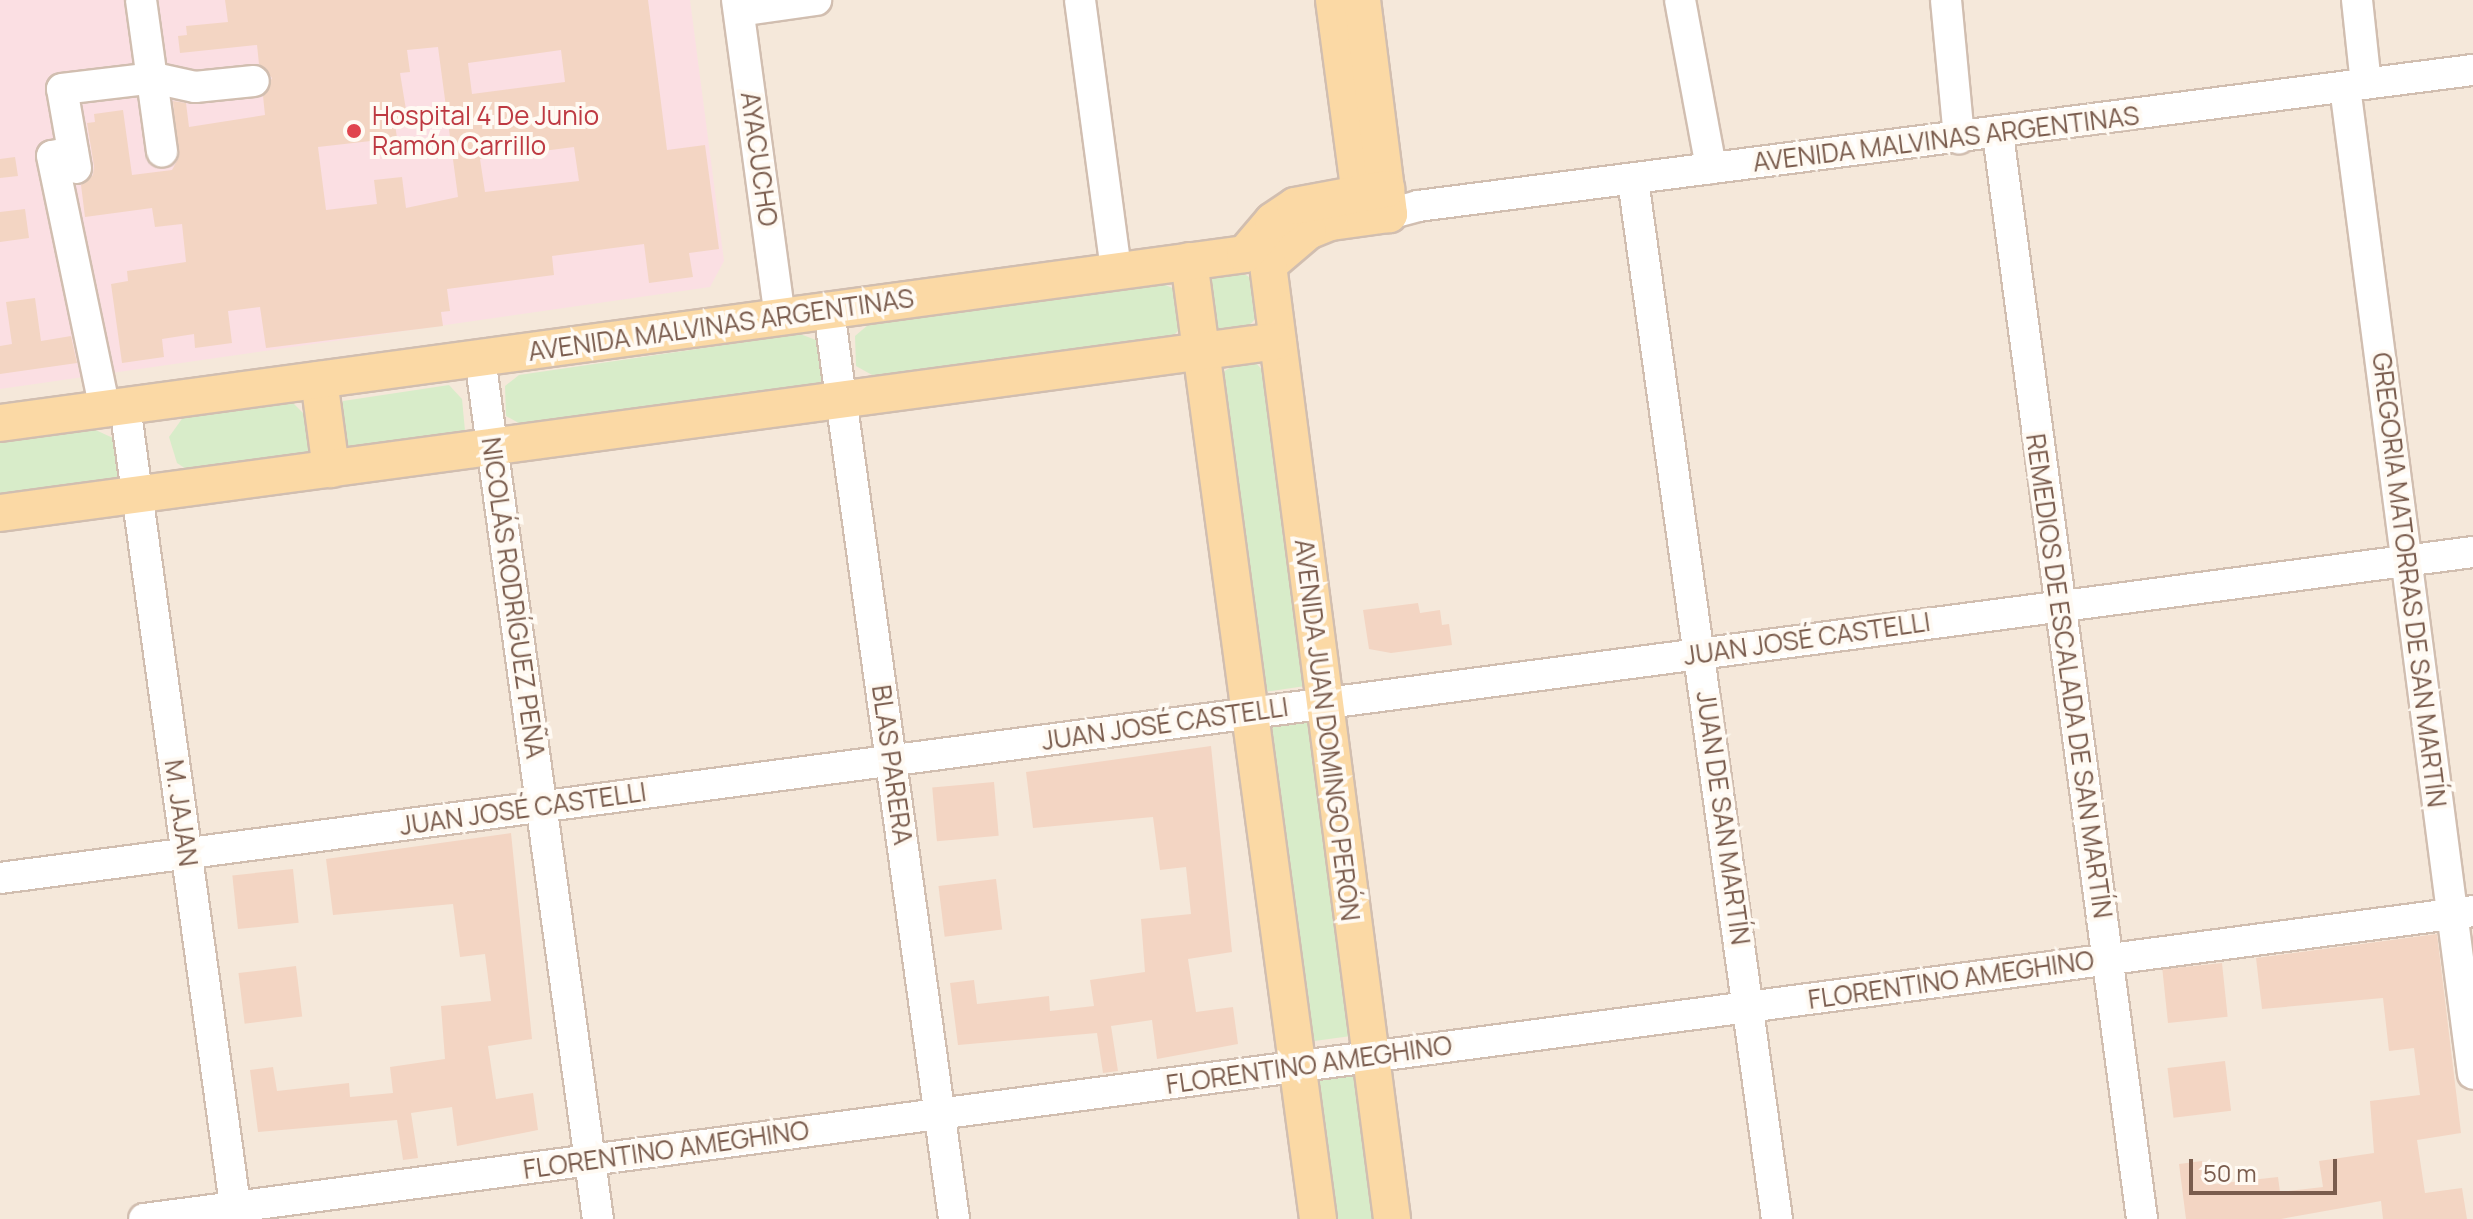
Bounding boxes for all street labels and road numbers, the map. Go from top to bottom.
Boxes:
street label: AYACUCHO [734,90,784,228]
street label: AVENIDA MALVINAS ARGENTINAS [1751,100,2141,178]
street label: AVENIDA MALVINAS ARGENTINAS [526,282,916,368]
street label: GREGORIA MATORRAS DE SAN MARTÍN [2366,351,2452,809]
street label: REMEDIOS DE ESCALADA DE SAN MARTÍN [2020,432,2118,920]
street label: NICOLÁS RODRÍGUEZ PEÑA [475,435,551,761]
street label: AVENIDA JUAN DOMINGO PERÓN [1288,537,1366,923]
street label: JUAN JOSÉ CASTELLI [1682,606,1932,672]
street label: BLAS PARERA [865,683,919,847]
street label: JUAN DE SAN MARTÍN [1690,689,1756,947]
street label: JUAN JOSÉ CASTELLI [1040,691,1290,757]
street label: M. JAJAN [158,758,204,868]
street label: JUAN JOSÉ CASTELLI [398,776,648,842]
street label: FLORENTINO AMEGHINO [1806,944,2096,1016]
street label: FLORENTINO AMEGHINO [1164,1029,1454,1101]
street label: FLORENTINO AMEGHINO [521,1114,811,1186]

